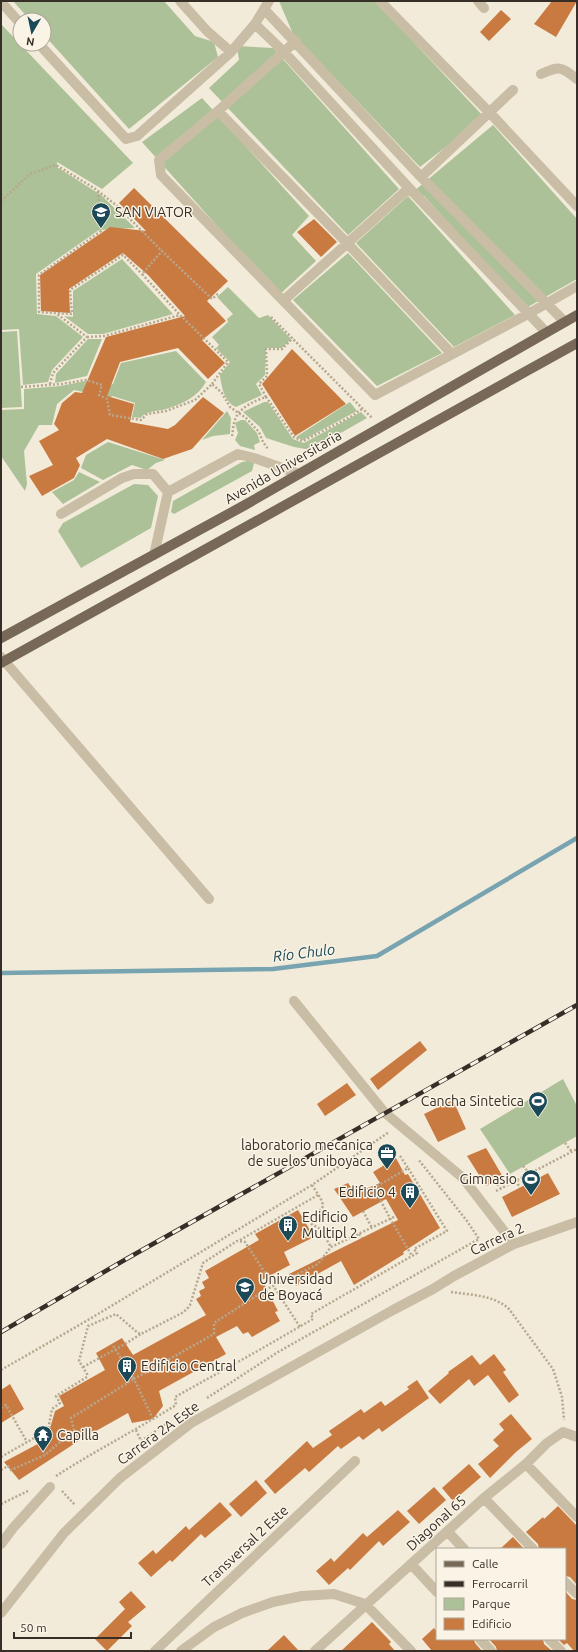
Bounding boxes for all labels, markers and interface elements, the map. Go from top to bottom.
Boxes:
north arrow [12,12,52,52]
text: N [25,35,35,48]
school or university icon: SAN VIATOR [90,201,112,229]
place label: SAN VIATOR [115,204,193,220]
street label: Avenida Universitaria [222,427,344,507]
water label: Río Chulo [272,940,336,965]
sports icon: Cancha Sintetica [527,1090,549,1118]
place label: Cancha Sintetica [421,1093,524,1109]
place label: laboratorio mecanica de suelos uniboyaca [241,1137,373,1169]
office icon: laboratorio mecanica de suelos uniboyaca [376,1142,398,1170]
sports icon: Gimnasio [520,1168,542,1196]
place label: Gimnasio [459,1171,517,1187]
building icon: Edificio 4 [399,1181,421,1209]
place label: Edificio 4 [339,1184,396,1200]
place label: Edificio Multipl 2 [302,1209,358,1241]
building icon: Edificio Multipl 2 [277,1214,299,1242]
street label: Carrera 2 [467,1220,527,1258]
place label: Universidad de Boyacá [259,1271,333,1303]
school or university icon: Universidad de Boyacá [234,1276,256,1304]
building icon: Edificio Central [116,1355,138,1383]
place label: Edificio Central [141,1358,237,1374]
street label: Carrera 2A Este [114,1398,202,1468]
temple icon: Capilla [32,1424,54,1452]
place label: Capilla [57,1427,99,1443]
street label: Diagonal 65 [403,1492,469,1554]
street label: Transversal 2 Este [199,1502,291,1590]
legend [436,1548,566,1640]
text: Calle [472,1557,498,1570]
text: Ferrocarril [472,1577,528,1590]
text: Parque [472,1597,510,1610]
scale bar [14,1614,131,1640]
text: Edificio [472,1617,512,1630]
text: 50 m [20,1621,47,1634]

